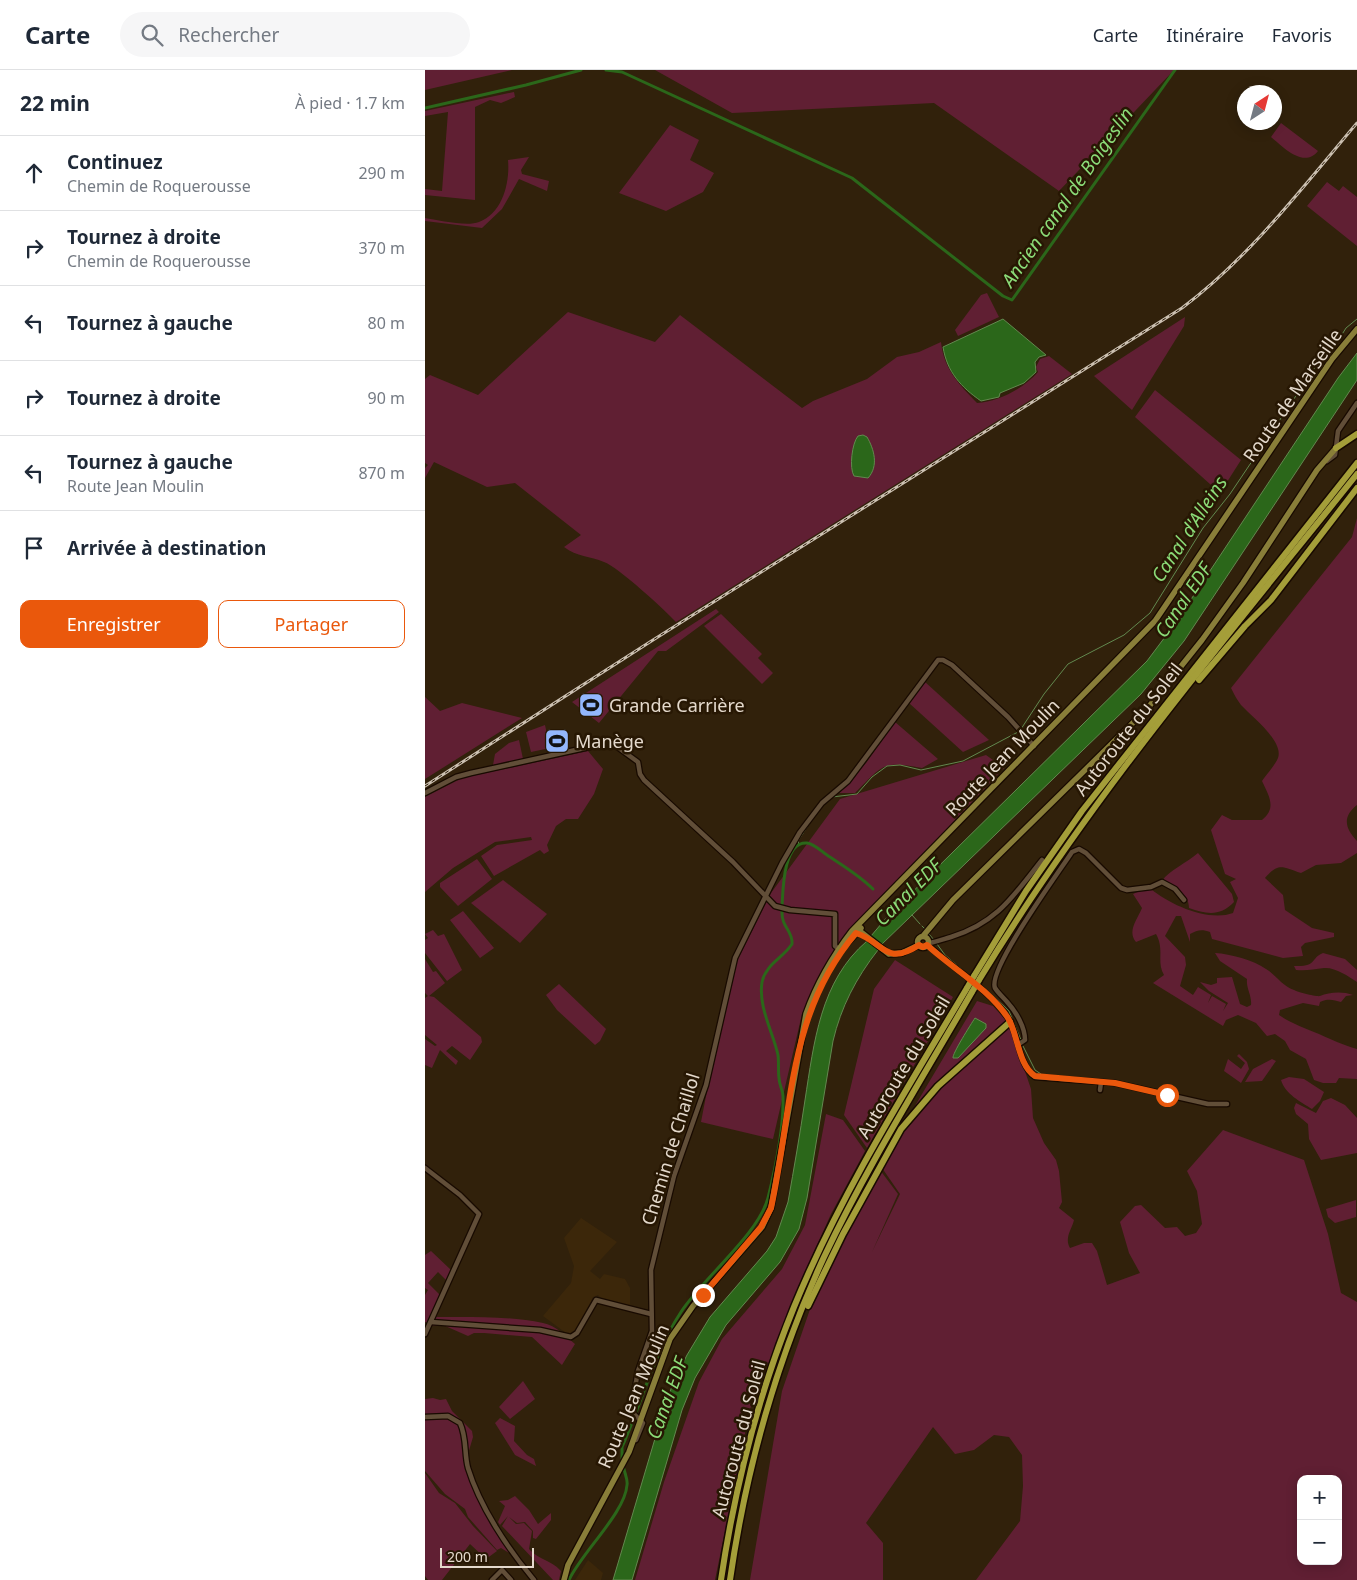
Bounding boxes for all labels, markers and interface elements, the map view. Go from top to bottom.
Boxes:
search box [120,12,470,57]
text: Carte [25,18,90,51]
icon: search [138,21,166,49]
text: Rechercher [178,22,279,48]
text: Carte [1093,23,1138,47]
text: Itinéraire [1166,23,1244,47]
text: Favoris [1272,23,1332,47]
north arrow [1237,85,1282,130]
text: 22 min [20,89,90,117]
text: À pied · 1.7 km [295,92,405,114]
water label: Ancien canal de Boigeslin [994,102,1139,294]
text: Continuez [67,149,163,175]
icon: ahead [20,159,48,187]
text: 290 m [358,162,405,184]
text: Chemin de Roquerousse [67,175,251,197]
text: Tournez à droite [67,224,221,250]
icon: right [20,234,48,262]
text: 370 m [358,237,405,259]
text: Chemin de Roquerousse [67,250,251,272]
icon: left [20,309,48,337]
text: Tournez à gauche [67,310,233,336]
text: 80 m [368,312,405,334]
street label: Route de Marseille [1237,324,1347,466]
icon: right [20,384,48,412]
text: Tournez à droite [67,385,221,411]
text: 90 m [368,387,405,409]
text: Tournez à gauche [67,449,233,475]
icon: left [20,459,48,487]
text: 870 m [358,462,405,484]
water label: Canal d'Alleins [1145,471,1233,587]
text: Route Jean Moulin [67,475,204,497]
icon: arrive [20,534,48,562]
text: Arrivée à destination [67,535,266,561]
water label: Canal EDF [1148,556,1219,643]
button: Enregistrer [20,600,208,648]
button: Partager [218,600,405,648]
street label: Autoroute du Soleil [1069,658,1187,800]
sports icon: Grande Carrière [578,692,604,718]
place label: Grande Carrière [609,693,745,717]
street label: Route Jean Moulin [940,693,1064,821]
sports icon: Manège [544,728,570,754]
place label: Manège [575,729,644,753]
water label: Canal EDF [869,851,949,931]
street label: Autoroute du Soleil [851,991,955,1143]
street label: Chemin de Chaillol [635,1070,705,1228]
route start [1156,1084,1179,1107]
route end [692,1284,715,1307]
street label: Route Jean Moulin [592,1320,674,1472]
water label: Canal EDF [640,1352,694,1442]
street label: Autoroute du Soleil [705,1358,771,1520]
map controls [1297,1475,1342,1565]
button: + [1297,1475,1342,1520]
button: − [1297,1520,1342,1565]
scale bar [440,1545,534,1568]
text: 200 m [447,1547,488,1566]

